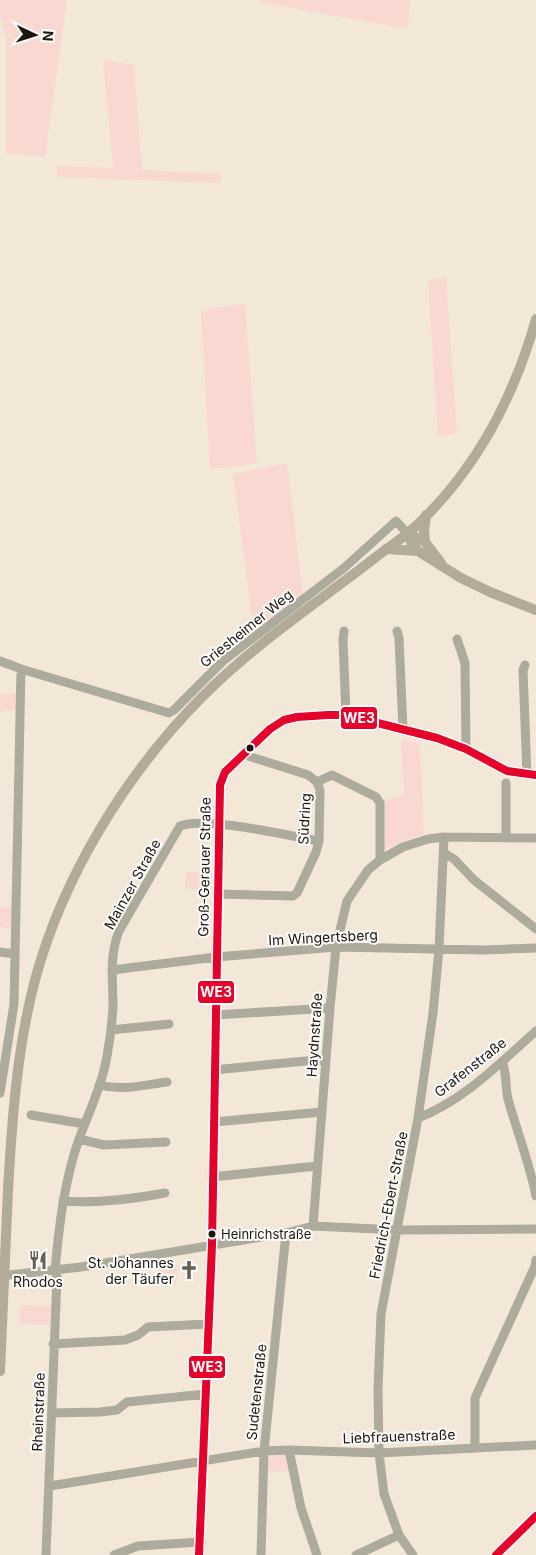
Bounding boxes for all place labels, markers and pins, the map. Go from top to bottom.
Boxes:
unlabelled marker [245,743,255,753]
place label: Heinrichstraße [221,1226,311,1242]
marker: Heinrichstraße [207,1229,217,1239]
restaurant icon: Rhodos [27,1249,49,1271]
place label: St. Johannes der Täufer [88,1254,174,1287]
church icon: St. Johannes der Täufer [178,1259,200,1281]
place label: Rhodos [13,1273,63,1290]

